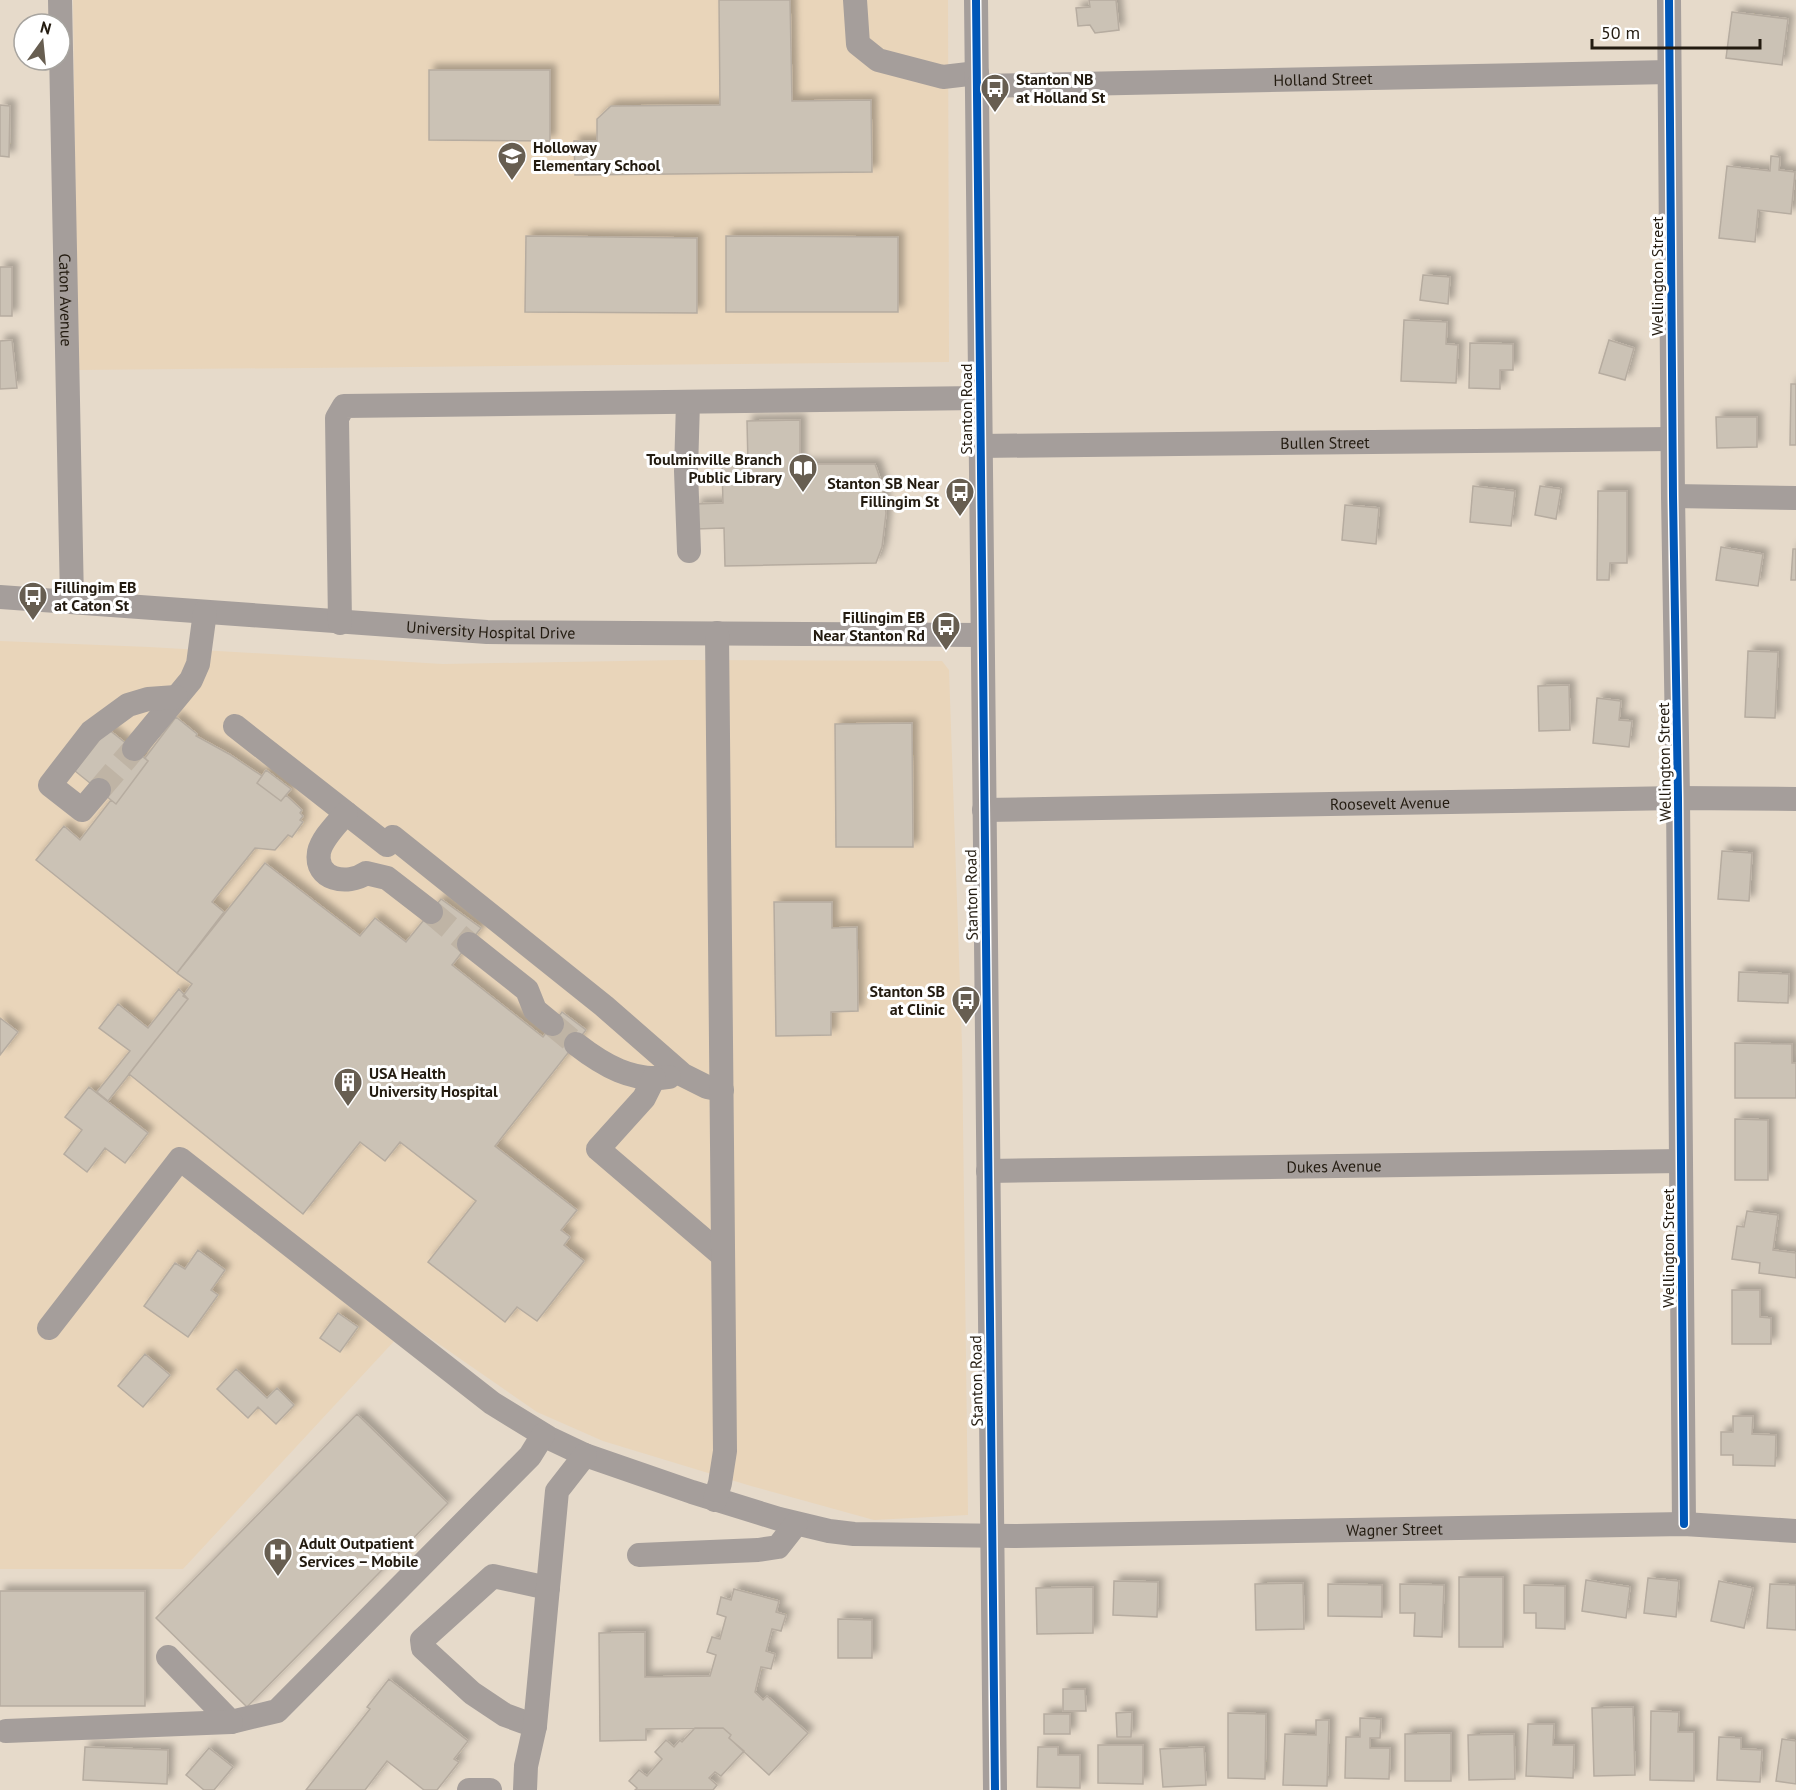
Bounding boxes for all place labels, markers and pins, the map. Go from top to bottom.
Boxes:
place label: Stanton NB at Holland St [1016,69,1106,107]
bus stop icon: Stanton NB at Holland St [979,72,1011,114]
place label: Holloway Elementary School [533,137,660,175]
school or university icon: Holloway Elementary School [496,140,528,182]
place label: Toulminville Branch Public Library [646,449,782,487]
library icon: Toulminville Branch Public Library [787,452,819,494]
place label: Stanton SB Near Fillingim St [827,473,939,511]
bus stop icon: Stanton SB Near Fillingim St [944,476,976,518]
place label: Fillingim EB at Caton St [54,577,136,615]
bus stop icon: Fillingim EB at Caton St [17,580,49,622]
place label: Fillingim EB Near Stanton Rd [813,607,925,645]
bus stop icon: Fillingim EB Near Stanton Rd [930,610,962,652]
place label: Stanton SB at Clinic [869,981,945,1019]
bus stop icon: Stanton SB at Clinic [950,984,982,1026]
place label: USA Health University Hospital [369,1063,498,1101]
building icon: USA Health University Hospital [332,1066,364,1108]
place label: Adult Outpatient Services – Mobile [299,1533,418,1571]
hospital icon: Adult Outpatient Services – Mobile [262,1536,294,1578]

